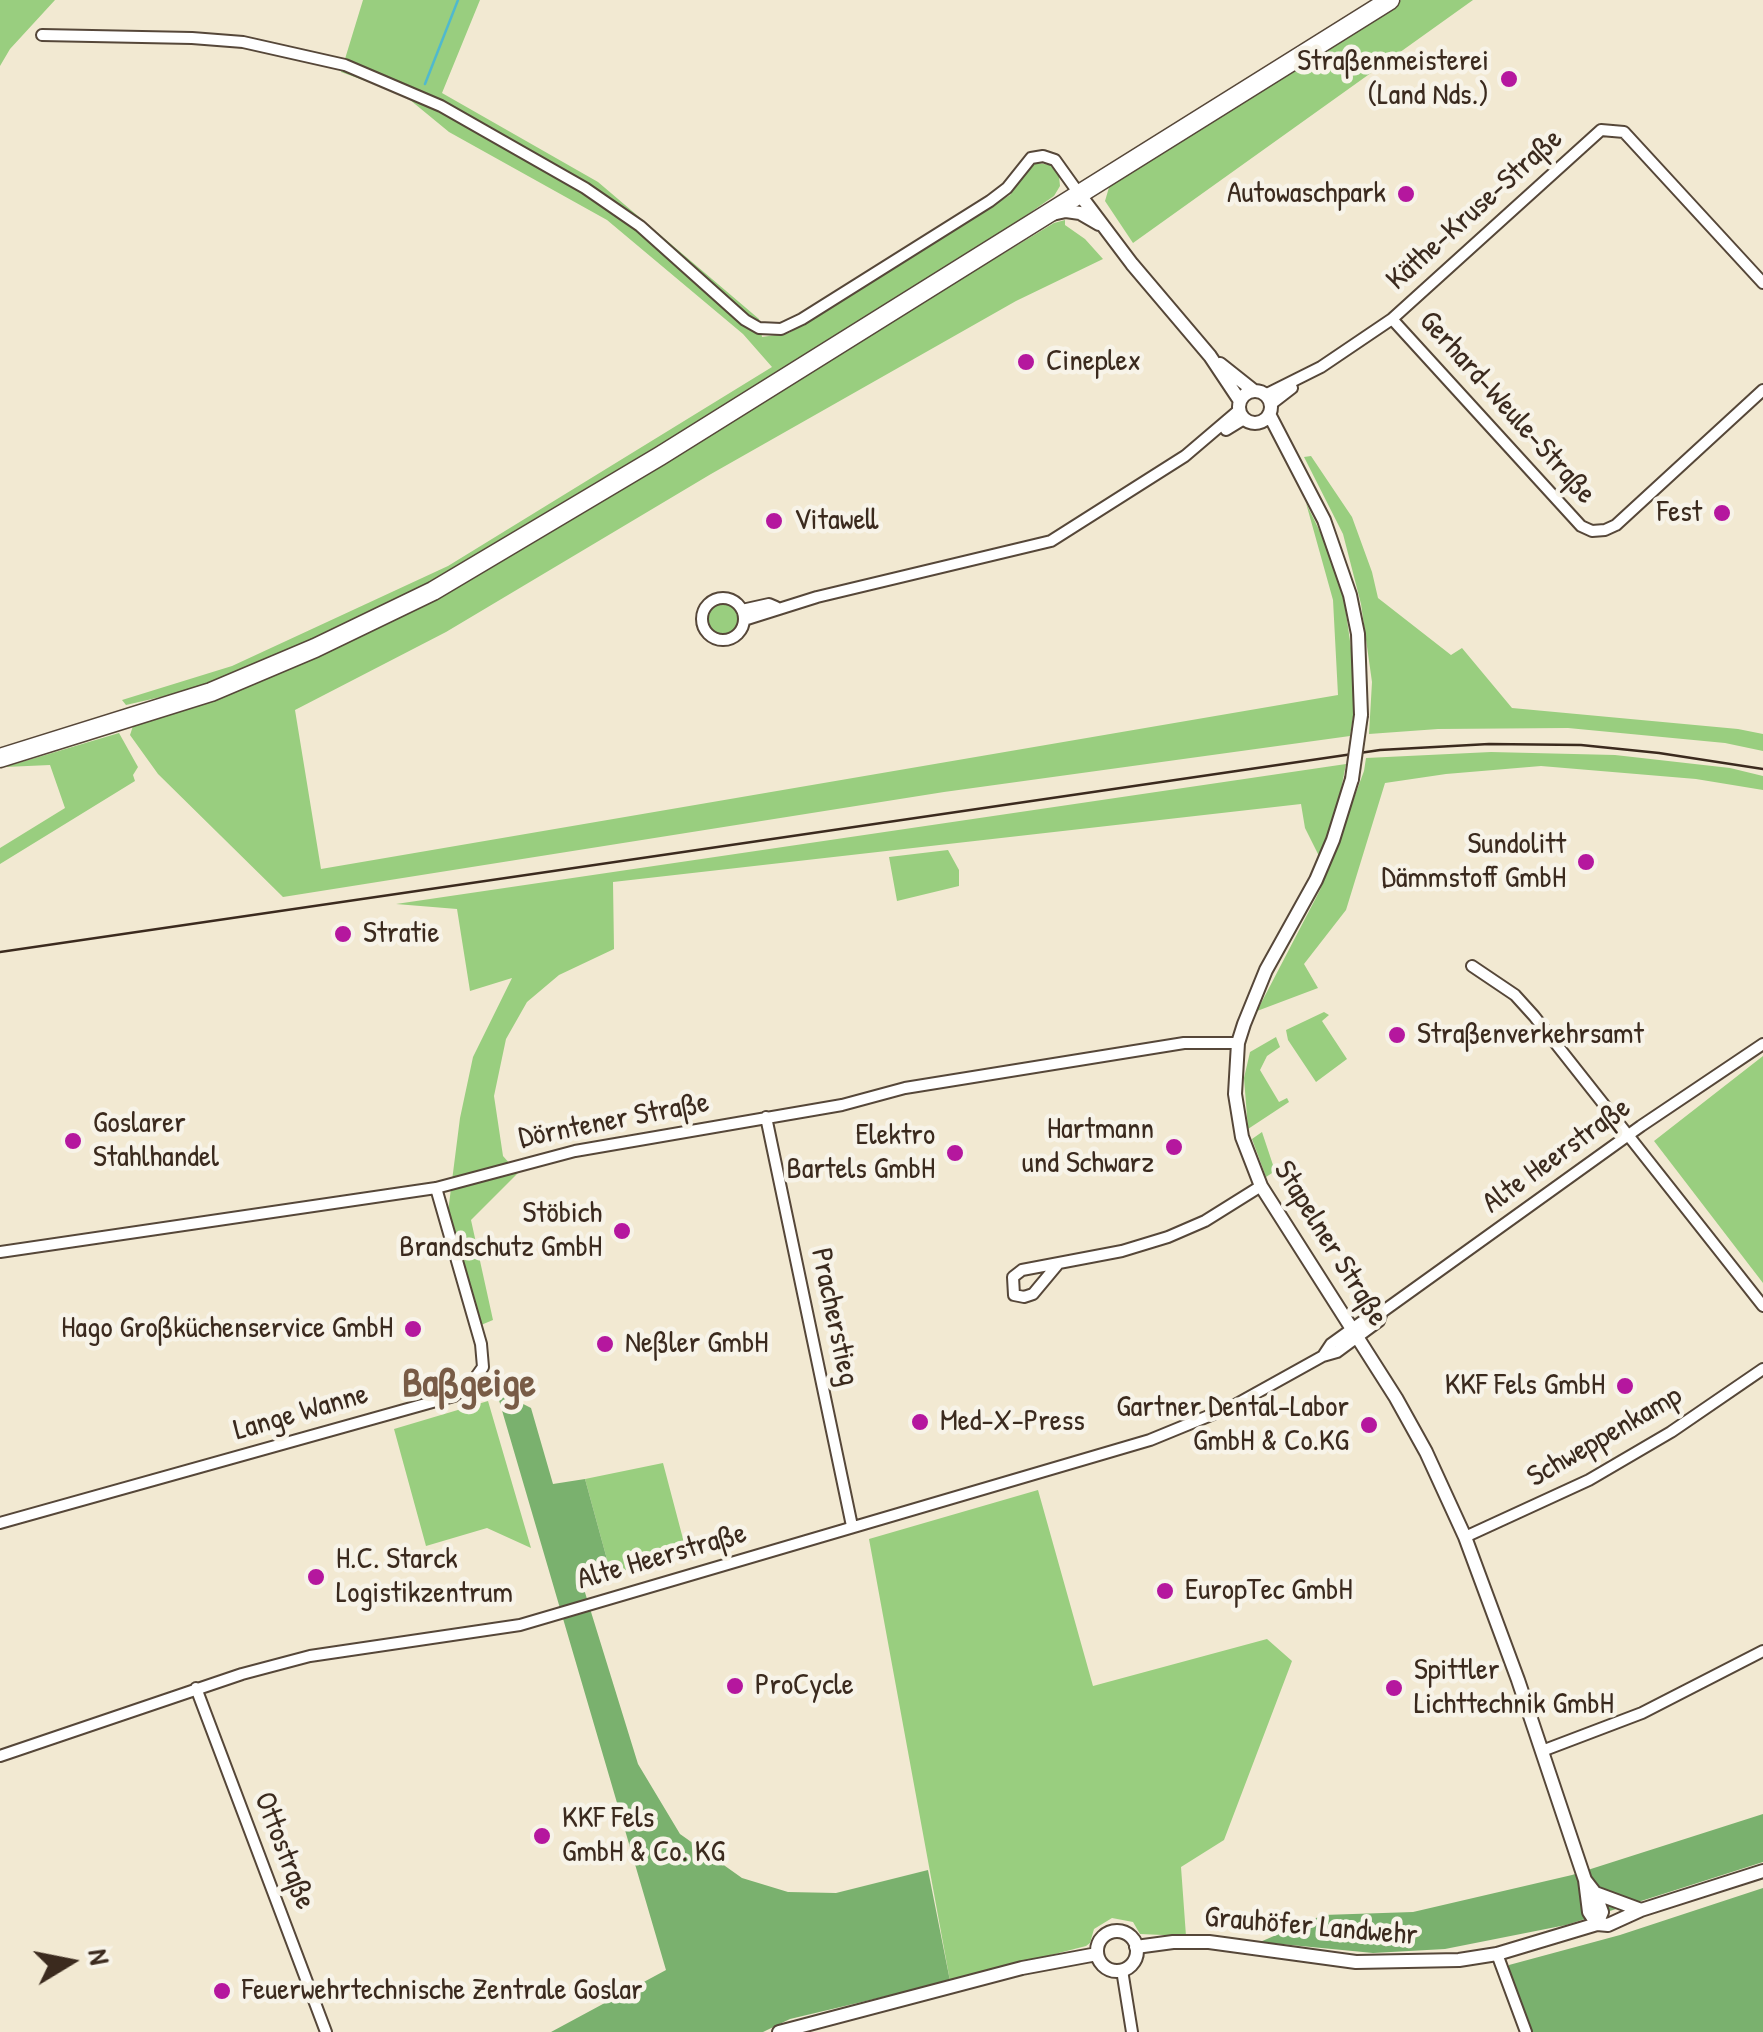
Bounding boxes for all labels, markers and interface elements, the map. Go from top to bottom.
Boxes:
place label: Straßenmeisterei (Land Nds.) [1297,44,1489,114]
marker: Straßenmeisterei (Land Nds.) [1498,68,1520,90]
street label: Käthe-Kruse-Straße [1380,122,1570,298]
place label: Autowaschpark [1227,176,1386,212]
marker: Autowaschpark [1395,183,1417,205]
street label: Gerhard-Weule-Straße [1411,304,1603,512]
place label: Cineplex [1046,344,1141,380]
marker: Cineplex [1015,351,1037,373]
place label: Fest [1657,495,1702,531]
marker: Fest [1711,502,1733,524]
place label: Vitawell [794,503,878,539]
marker: Vitawell [763,510,785,532]
place label: Sundolitt Dämmstoff GmbH [1381,827,1566,898]
marker: Sundolitt Dämmstoff GmbH [1575,851,1597,873]
place label: Stratie [363,916,439,952]
marker: Stratie [332,923,354,945]
place label: Straßenverkehrsamt [1417,1017,1644,1053]
marker: Straßenverkehrsamt [1386,1024,1408,1046]
street label: Dörntener Straße [516,1085,712,1157]
street label: Alte Heerstraße [1476,1090,1638,1222]
place label: Goslarer Stahlhandel [93,1106,219,1176]
place label: Hartmann und Schwarz [1022,1112,1154,1182]
place label: Elektro Bartels GmbH [787,1118,935,1188]
marker: Goslarer Stahlhandel [62,1130,84,1152]
marker: Hartmann und Schwarz [1163,1136,1185,1158]
marker: Elektro Bartels GmbH [944,1142,966,1164]
street label: Stapelner Straße [1265,1155,1395,1333]
place label: Stöbich Brandschutz GmbH [399,1196,602,1266]
marker: Stöbich Brandschutz GmbH [611,1220,633,1242]
street label: Pracherstieg [802,1245,866,1389]
place label: Hago Großküchenservice GmbH [61,1311,393,1347]
marker: Hago Großküchenservice GmbH [402,1318,424,1340]
place label: Neßler GmbH [625,1326,768,1362]
marker: Neßler GmbH [594,1333,616,1355]
district label: Baßgeige [402,1361,536,1409]
place label: KKF Fels GmbH [1445,1368,1605,1404]
marker: KKF Fels GmbH [1614,1375,1636,1397]
street label: Lange Wanne [230,1377,372,1449]
street label: Schweppenkamp [1521,1378,1689,1496]
place label: Gartner Dental-Labor GmbH & Co.KG [1116,1390,1349,1460]
place label: Med-X-Press [940,1404,1085,1440]
marker: Med-X-Press [909,1411,931,1433]
marker: Gartner Dental-Labor GmbH & Co.KG [1358,1414,1380,1436]
street label: Alte Heerstraße [573,1516,751,1598]
place label: H.C. Starck Logistikzentrum [336,1542,513,1612]
marker: H.C. Starck Logistikzentrum [305,1566,327,1588]
place label: EuropTec GmbH [1185,1573,1352,1609]
marker: EuropTec GmbH [1154,1580,1176,1602]
place label: Spittler Lichttechnik GmbH [1414,1653,1614,1724]
place label: ProCycle [755,1668,854,1704]
marker: ProCycle [724,1675,746,1697]
marker: Spittler Lichttechnik GmbH [1383,1677,1405,1699]
street label: Ottostraße [245,1787,323,1915]
place label: KKF Fels GmbH & Co. KG [562,1801,725,1872]
marker: KKF Fels GmbH & Co. KG [531,1825,553,1847]
street label: Grauhöfer Landwehr [1203,1900,1419,1954]
north arrow [20,1912,120,2012]
text: N [80,1946,120,1967]
place label: Feuerwehrtechnische Zentrale Goslar [242,1973,643,2009]
marker: Feuerwehrtechnische Zentrale Goslar [211,1980,233,2002]

